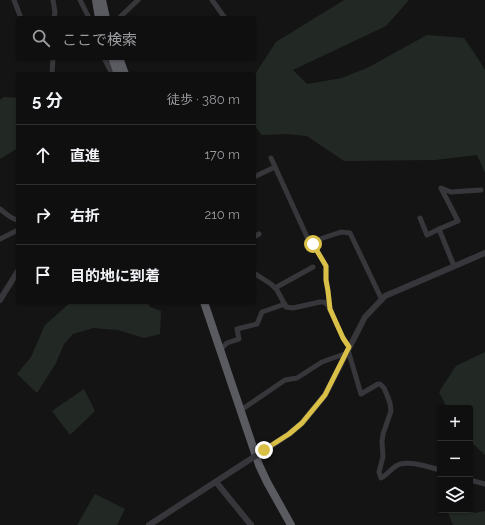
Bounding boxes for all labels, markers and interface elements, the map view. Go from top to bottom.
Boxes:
search box [16,16,256,60]
icon: search [30,27,52,49]
text: ここで検索 [62,31,137,49]
text: 5 分 [32,90,63,110]
text: 徒歩 · 380 m [167,92,240,107]
icon: ahead [32,144,54,166]
text: 直進 [70,147,100,165]
text: 170 m [204,147,240,162]
icon: right [32,204,54,226]
text: 右折 [70,207,100,225]
text: 210 m [204,207,240,222]
route start [304,235,322,253]
icon: arrive [32,264,54,286]
text: 目的地に到着 [70,267,160,285]
map controls [437,405,473,513]
button: + [437,405,473,441]
route end [255,441,273,459]
button: − [437,441,473,477]
button: layers [437,477,473,513]

